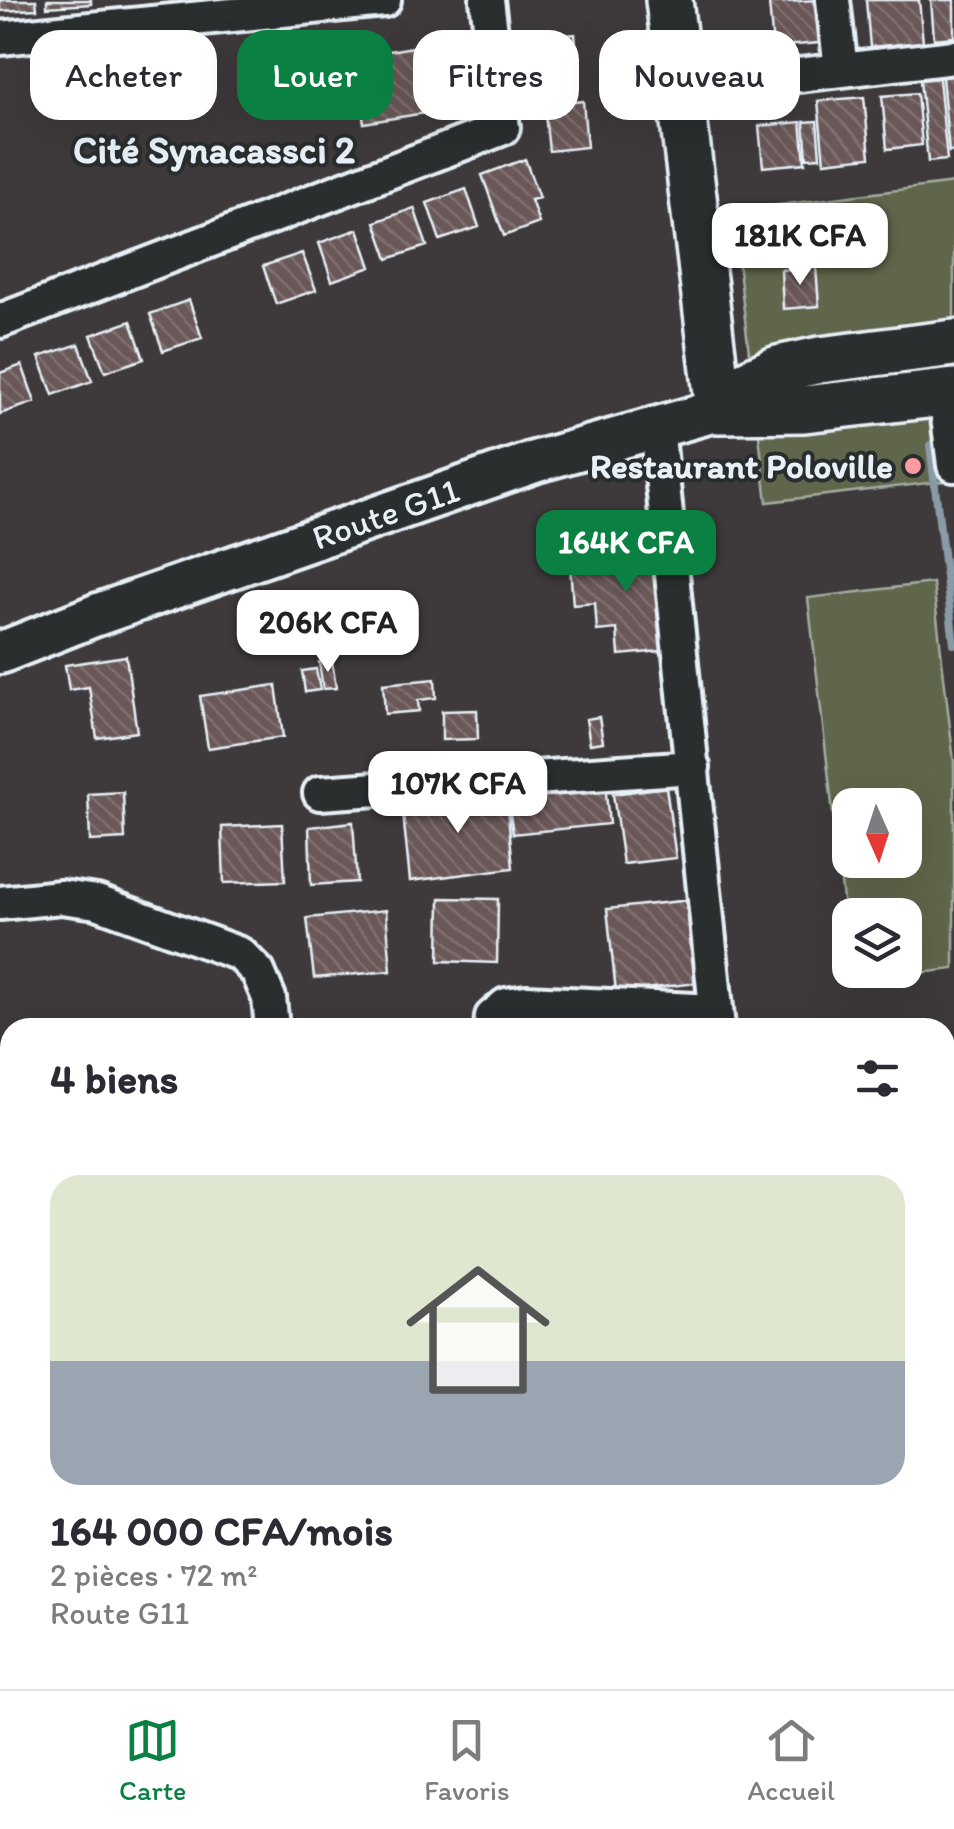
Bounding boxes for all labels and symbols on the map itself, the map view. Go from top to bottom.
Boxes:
district label: Cité Synacassci 2 [73,127,355,173]
pin: 181K CFA [697,203,903,288]
place label: Restaurant Poloville [590,445,893,487]
marker: Restaurant Poloville [902,455,924,477]
street label: Route G11 [307,469,465,559]
pin: 164K CFA [523,510,729,595]
pin: 206K CFA [225,590,431,675]
pin: 107K CFA [355,751,561,836]
north arrow [832,788,922,878]

